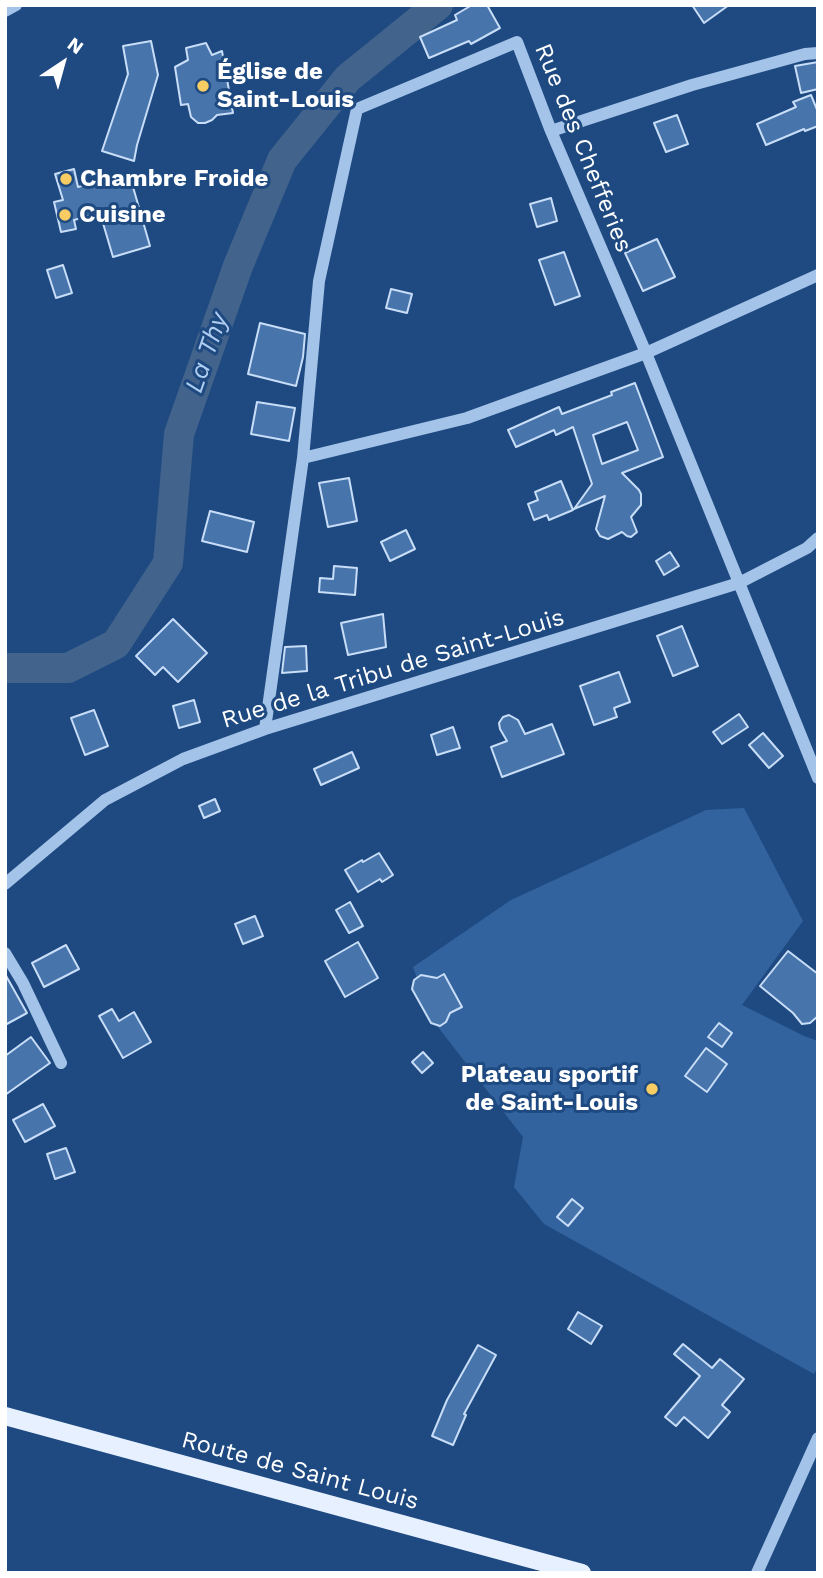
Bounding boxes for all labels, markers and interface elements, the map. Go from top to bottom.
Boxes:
north arrow [28,28,98,98]
text: N [63,32,88,59]
street label: Rue des Chefferies [528,40,638,256]
place label: Église de Saint-Louis [217,58,354,114]
marker: Église de Saint-Louis [195,78,211,94]
place label: Chambre Froide [80,165,268,193]
marker: Chambre Froide [58,171,74,187]
place label: Cuisine [79,201,166,229]
marker: Cuisine [57,207,73,223]
water label: La Thy [179,309,235,397]
street label: Rue de la Tribu de Saint-Louis [218,603,568,735]
place label: Plateau sportif de Saint-Louis [461,1061,638,1117]
marker: Plateau sportif de Saint-Louis [644,1081,660,1097]
street label: Route de Saint Louis [178,1425,422,1517]

